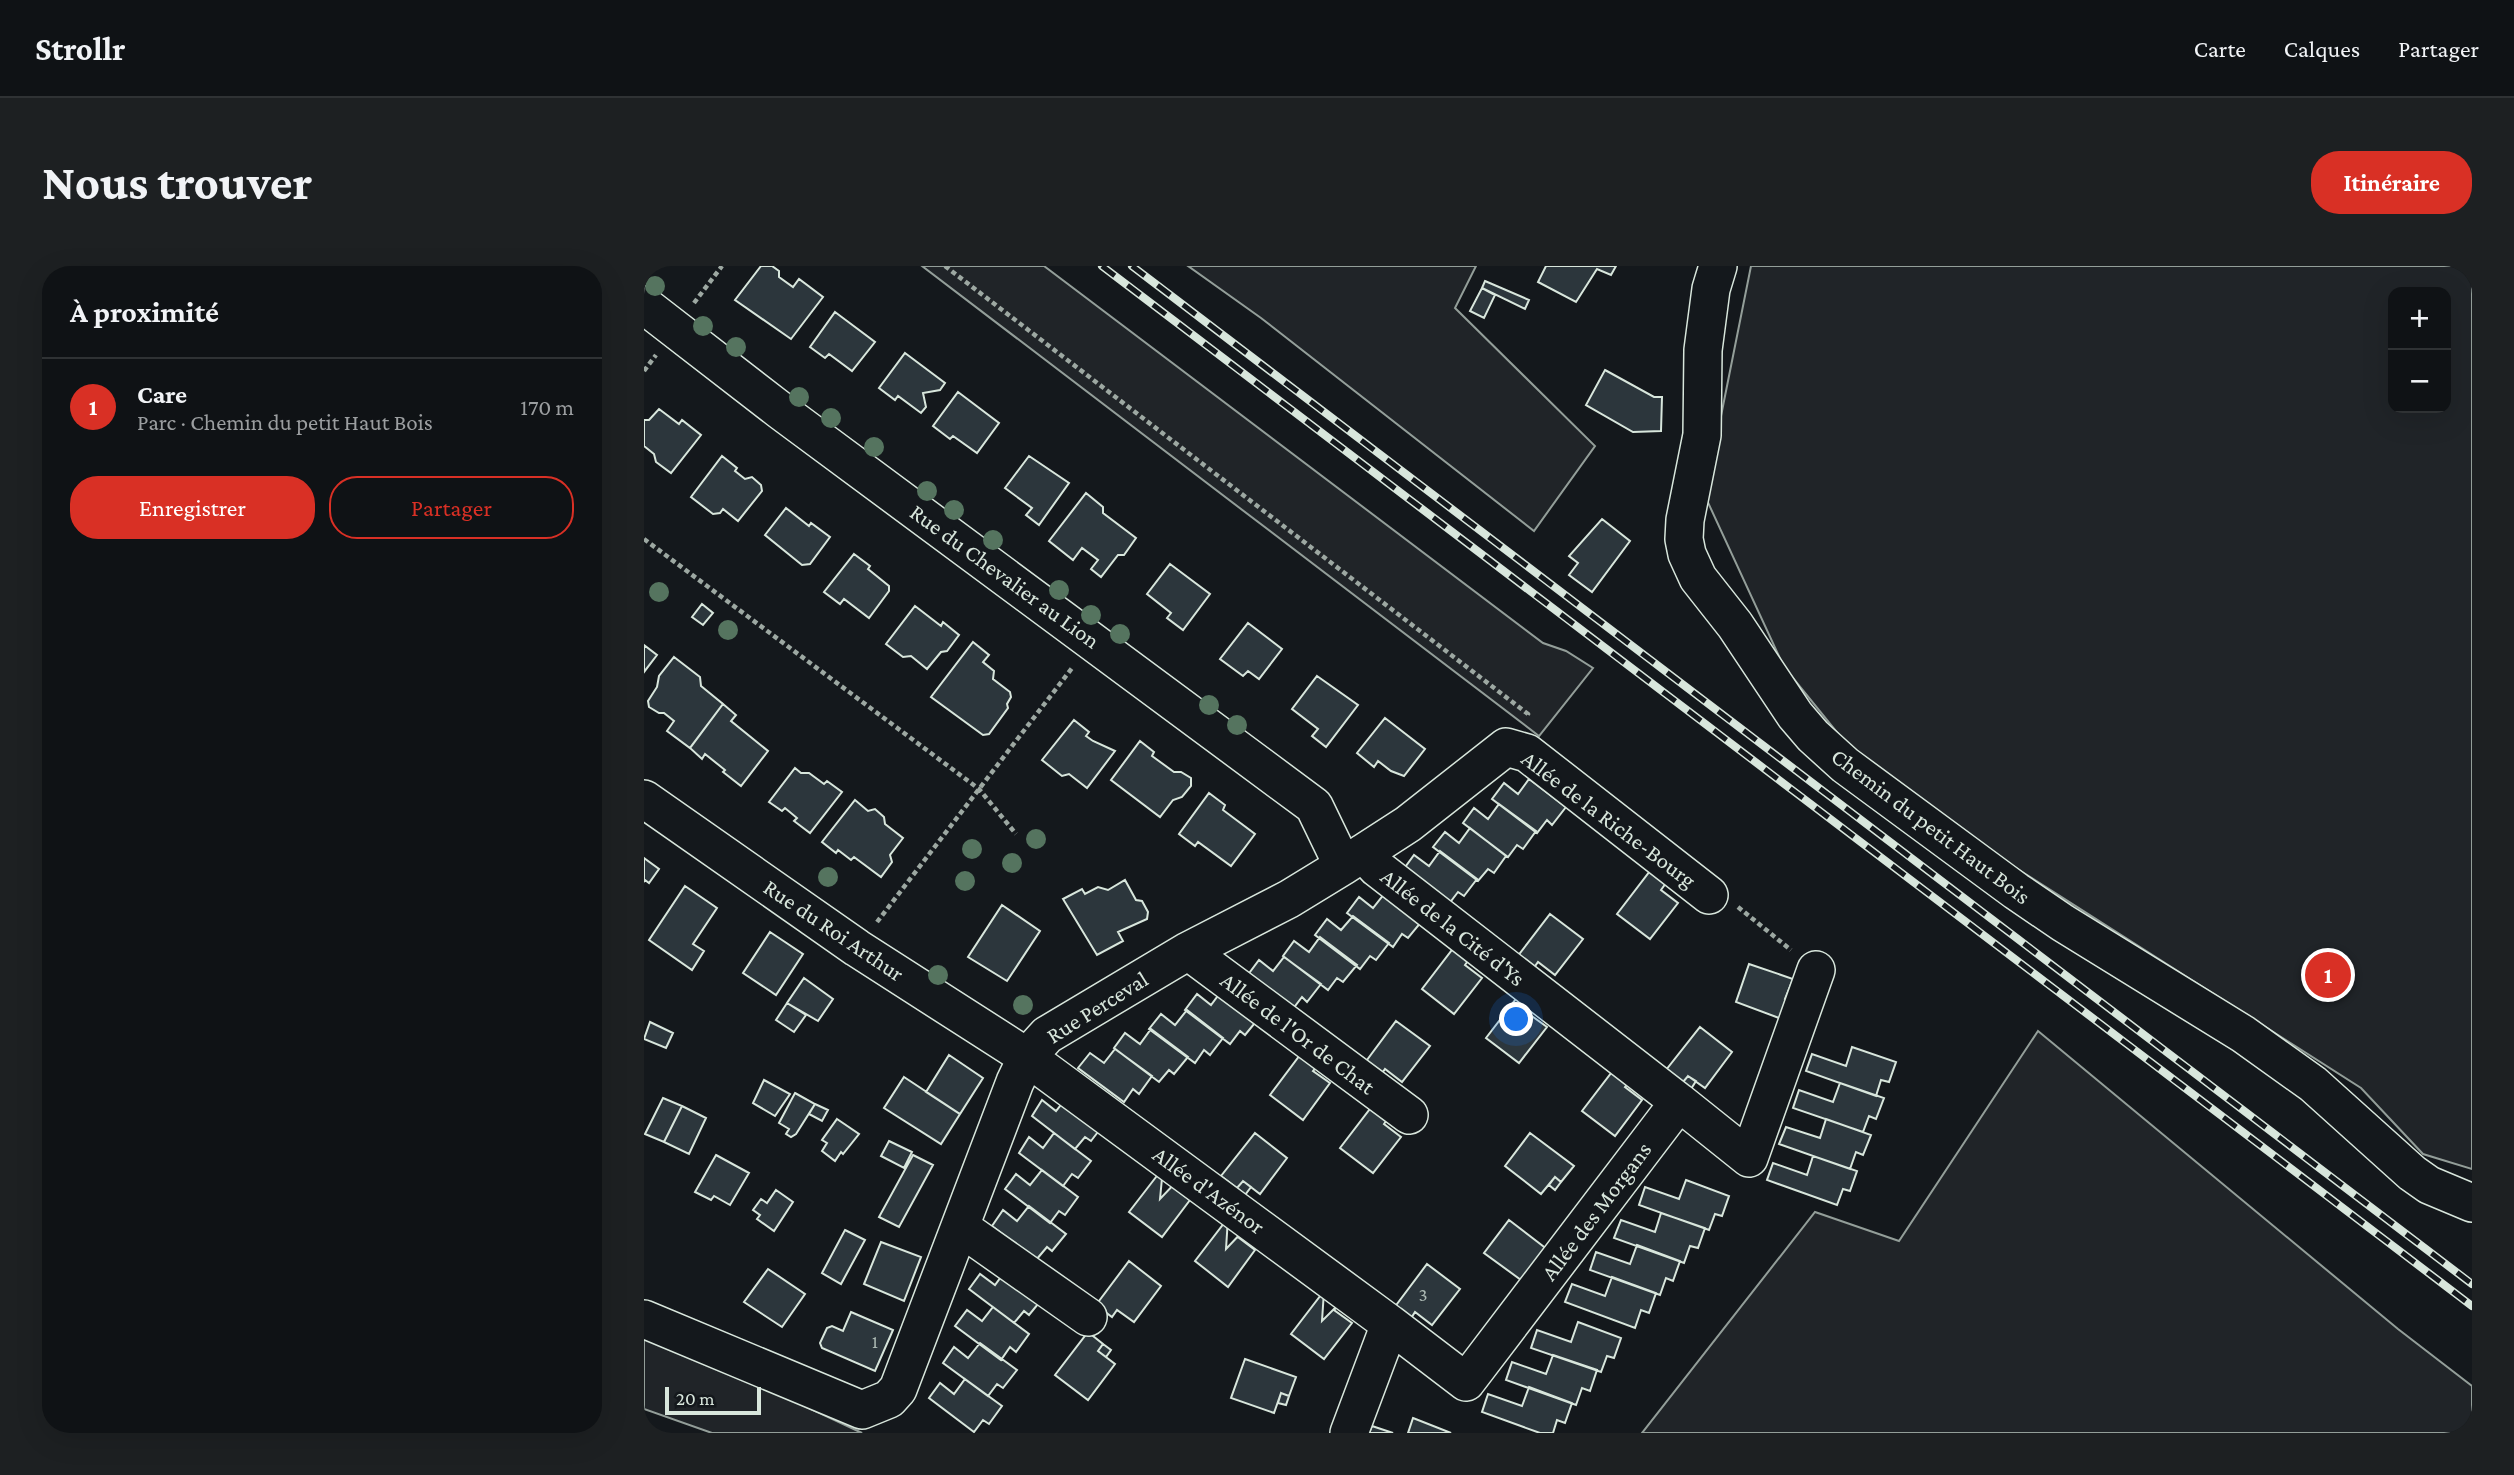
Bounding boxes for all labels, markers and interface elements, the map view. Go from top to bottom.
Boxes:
text: Strollr [35,30,125,67]
text: Carte [2194,35,2246,62]
text: Calques [2284,35,2360,62]
text: Partager [2398,35,2479,62]
button: Itinéraire [2311,151,2472,214]
text: Nous trouver [42,155,312,210]
map controls [2388,287,2451,413]
button: + [2388,287,2451,350]
text: À proximité [70,295,219,328]
button: − [2388,350,2451,413]
text: Care [137,380,187,409]
text: 1 [89,394,97,420]
text: 170 m [520,394,574,420]
text: Parc · Chemin du petit Haut Bois [137,409,433,435]
button: Enregistrer [70,476,315,539]
button: Partager [329,476,574,539]
street label: Rue du Chevalier au Lion [905,499,1105,653]
street label: Chemin du petit Haut Bois [1826,743,2036,909]
street label: Allée de la Riche-Bourg [1517,745,1701,893]
street label: Allée de la Cité d'Ys [1376,863,1530,991]
street label: Rue du Roi Arthur [759,874,909,986]
pin: 1 [2305,949,2351,1001]
street label: Rue Perceval [1042,966,1152,1048]
street label: Allée de l'Or de Chat [1216,967,1380,1100]
your location [1499,1002,1533,1036]
street label: Allée des Morgans [1535,1137,1657,1285]
street label: Allée d'Azénor [1148,1141,1270,1239]
house number: 3 [1418,1284,1428,1305]
house number: 1 [872,1331,878,1352]
scale bar [665,1384,761,1416]
text: 20 m [676,1388,715,1409]

